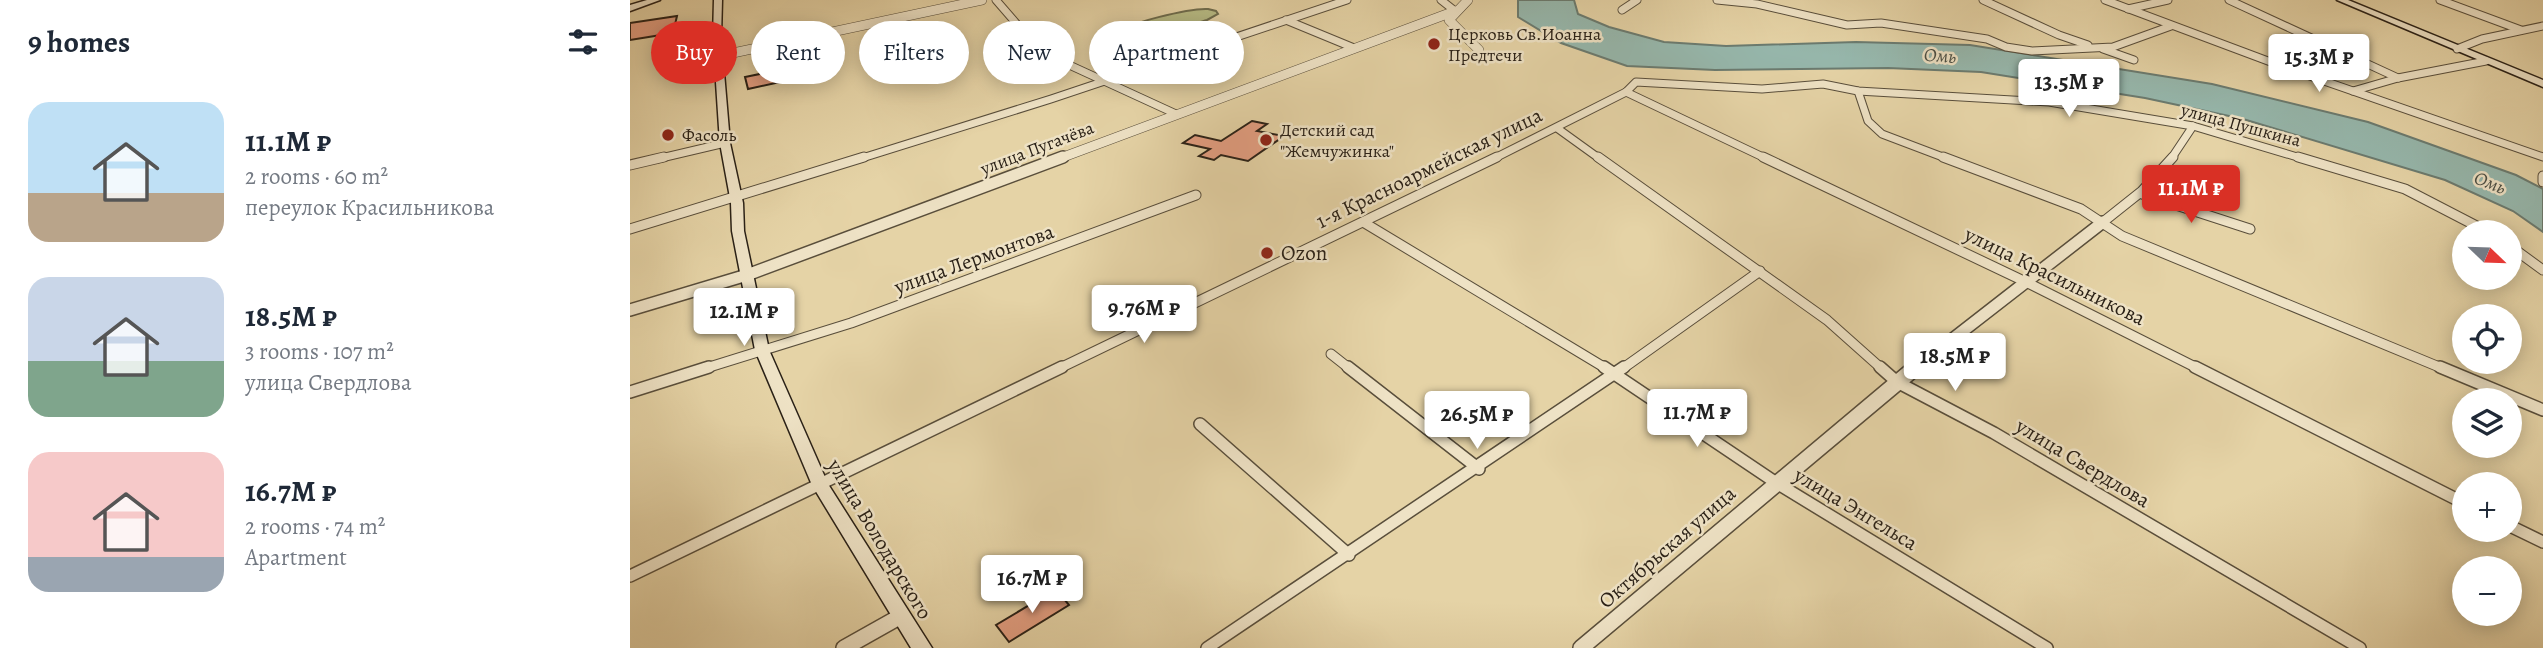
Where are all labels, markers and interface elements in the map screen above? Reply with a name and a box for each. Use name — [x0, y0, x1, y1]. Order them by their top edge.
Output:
chip: Buy — [651, 21, 737, 84]
chip: Rent — [751, 21, 845, 84]
chip: Filters — [859, 21, 969, 84]
chip: New — [983, 21, 1075, 84]
chip: Apartment — [1089, 21, 1244, 84]
text: 9 homes — [28, 22, 130, 62]
place label: Церковь Св.Иоанна Предтечи — [1448, 22, 1602, 67]
icon: filters — [564, 23, 602, 61]
pin: 15.3M ₽ — [2254, 34, 2384, 94]
marker: Церковь Св.Иоанна Предтечи — [1426, 36, 1442, 52]
text: 15.3M ₽ — [2284, 41, 2354, 72]
water label: Омь — [1923, 42, 1957, 70]
pin: 13.5M ₽ — [2004, 60, 2134, 119]
text: 13.5M ₽ — [2034, 66, 2104, 97]
street label: улица Пушкина — [2177, 97, 2304, 153]
street label: 1-я Красноармейская улица — [1311, 101, 1547, 235]
street label: улица Пугачёва — [976, 115, 1098, 181]
place label: Детский сад "Жемчужинка" — [1280, 118, 1394, 163]
text: 11.1M ₽ — [245, 121, 331, 161]
place label: Фасоль — [682, 123, 737, 147]
marker: Фасоль — [660, 127, 676, 143]
icon: home — [84, 130, 168, 214]
marker: Детский сад "Жемчужинка" — [1258, 132, 1274, 148]
text: 2 rooms · 60 m² — [245, 161, 388, 192]
water label: Омь — [2470, 165, 2510, 201]
pin: 11.1M ₽ — [2126, 166, 2256, 225]
text: 11.1M ₽ — [2158, 172, 2224, 203]
text: переулок Красильникова — [245, 192, 494, 223]
street label: улица Лермонтова — [889, 217, 1058, 301]
street label: улица Красильникова — [1959, 220, 2150, 332]
north arrow — [2452, 220, 2522, 290]
map controls — [2452, 220, 2522, 626]
place label: Ozon — [1281, 239, 1327, 267]
marker: Ozon — [1259, 245, 1275, 261]
pin: 9.76M ₽ — [1079, 286, 1209, 345]
pin: 12.1M ₽ — [679, 288, 809, 348]
text: 9.76M ₽ — [1108, 292, 1180, 323]
text: 12.1M ₽ — [710, 295, 778, 326]
text: 18.5M ₽ — [245, 296, 337, 336]
button: locate — [2452, 304, 2522, 374]
icon: home — [84, 305, 168, 389]
pin: 18.5M ₽ — [1890, 334, 2020, 393]
text: 3 rooms · 107 m² — [245, 336, 394, 367]
text: 18.5M ₽ — [1920, 340, 1990, 371]
text: улица Свердлова — [245, 367, 412, 398]
button: layers — [2452, 388, 2522, 458]
pin: 11.7M ₽ — [1632, 390, 1762, 449]
pin: 26.5M ₽ — [1412, 392, 1542, 451]
text: 11.7M ₽ — [1663, 396, 1731, 427]
text: 26.5M ₽ — [1440, 398, 1514, 429]
street label: улица Свердлова — [2010, 411, 2156, 514]
street label: улица Володарского — [821, 453, 939, 624]
street label: улица Энгельса — [1788, 461, 1923, 557]
text: 16.7M ₽ — [245, 471, 337, 511]
button: + — [2452, 472, 2522, 542]
street label: Октябрьская улица — [1592, 479, 1742, 614]
icon: home — [84, 480, 168, 564]
text: 2 rooms · 74 m² — [245, 511, 385, 542]
text: Apartment — [245, 542, 347, 573]
pin: 16.7M ₽ — [967, 556, 1097, 615]
button: − — [2452, 556, 2522, 626]
text: 16.7M ₽ — [997, 562, 1067, 593]

